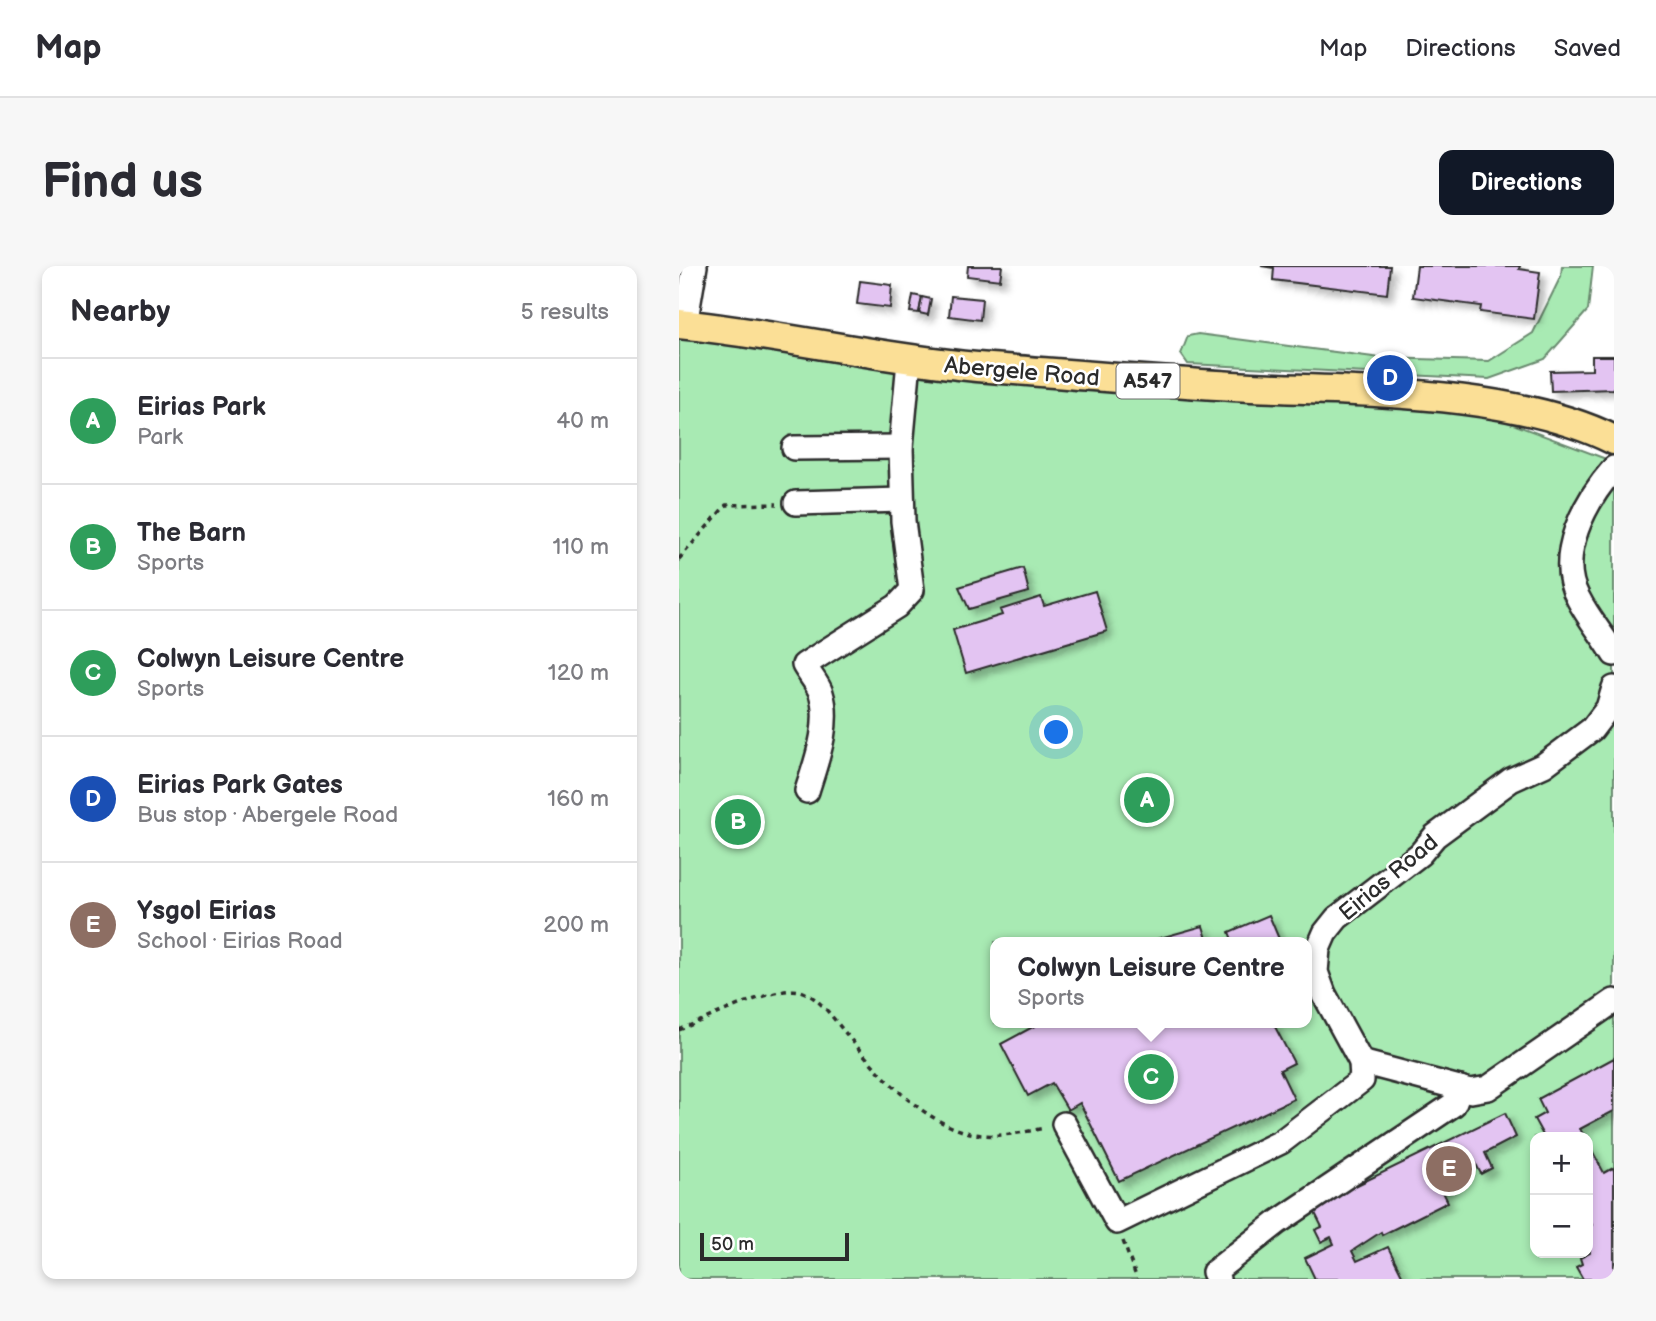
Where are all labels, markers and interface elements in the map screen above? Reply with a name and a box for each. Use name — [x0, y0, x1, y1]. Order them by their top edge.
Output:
text: Map — [35, 28, 101, 68]
text: Map — [1319, 34, 1367, 63]
text: Directions — [1405, 34, 1516, 63]
text: Saved — [1554, 34, 1621, 63]
button: Directions — [1439, 150, 1614, 215]
text: Find us — [42, 153, 203, 212]
text: Nearby — [70, 294, 170, 330]
text: 5 results — [521, 298, 609, 326]
street label: Abergele Road — [943, 351, 1101, 393]
pin: D — [1367, 352, 1413, 404]
road number: A547 — [1117, 363, 1179, 398]
text: Eirias Park — [137, 392, 266, 423]
text: A — [86, 407, 100, 435]
text: 40 m — [556, 407, 609, 435]
text: Park — [137, 423, 183, 451]
text: The Barn — [137, 518, 246, 549]
text: B — [85, 533, 101, 561]
text: 110 m — [552, 533, 609, 561]
text: Sports — [137, 549, 204, 577]
text: Colwyn Leisure Centre — [137, 644, 404, 675]
text: C — [85, 659, 101, 687]
text: 120 m — [548, 659, 609, 687]
text: Sports — [137, 675, 204, 703]
your location — [1039, 715, 1073, 749]
text: Eirias Park Gates — [137, 770, 343, 801]
pin: A — [1124, 774, 1170, 826]
text: D — [85, 785, 101, 813]
text: 160 m — [547, 785, 609, 813]
pin: B — [715, 796, 761, 848]
text: Bus stop · Abergele Road — [137, 801, 398, 829]
street label: Eirias Road — [1334, 828, 1444, 927]
text: Ysgol Eirias — [137, 896, 276, 927]
text: E — [86, 911, 100, 939]
text: 200 m — [543, 911, 609, 939]
text: School · Eirias Road — [137, 927, 343, 955]
popup — [990, 937, 1312, 1028]
text: Colwyn Leisure Centre — [1017, 953, 1285, 984]
text: Sports — [1017, 984, 1084, 1012]
pin: C — [1128, 1051, 1174, 1103]
map controls — [1530, 1132, 1593, 1258]
button: + — [1530, 1132, 1593, 1195]
pin: E — [1426, 1143, 1472, 1195]
button: − — [1530, 1195, 1593, 1258]
scale bar — [700, 1230, 849, 1262]
text: 50 m — [711, 1233, 754, 1256]

